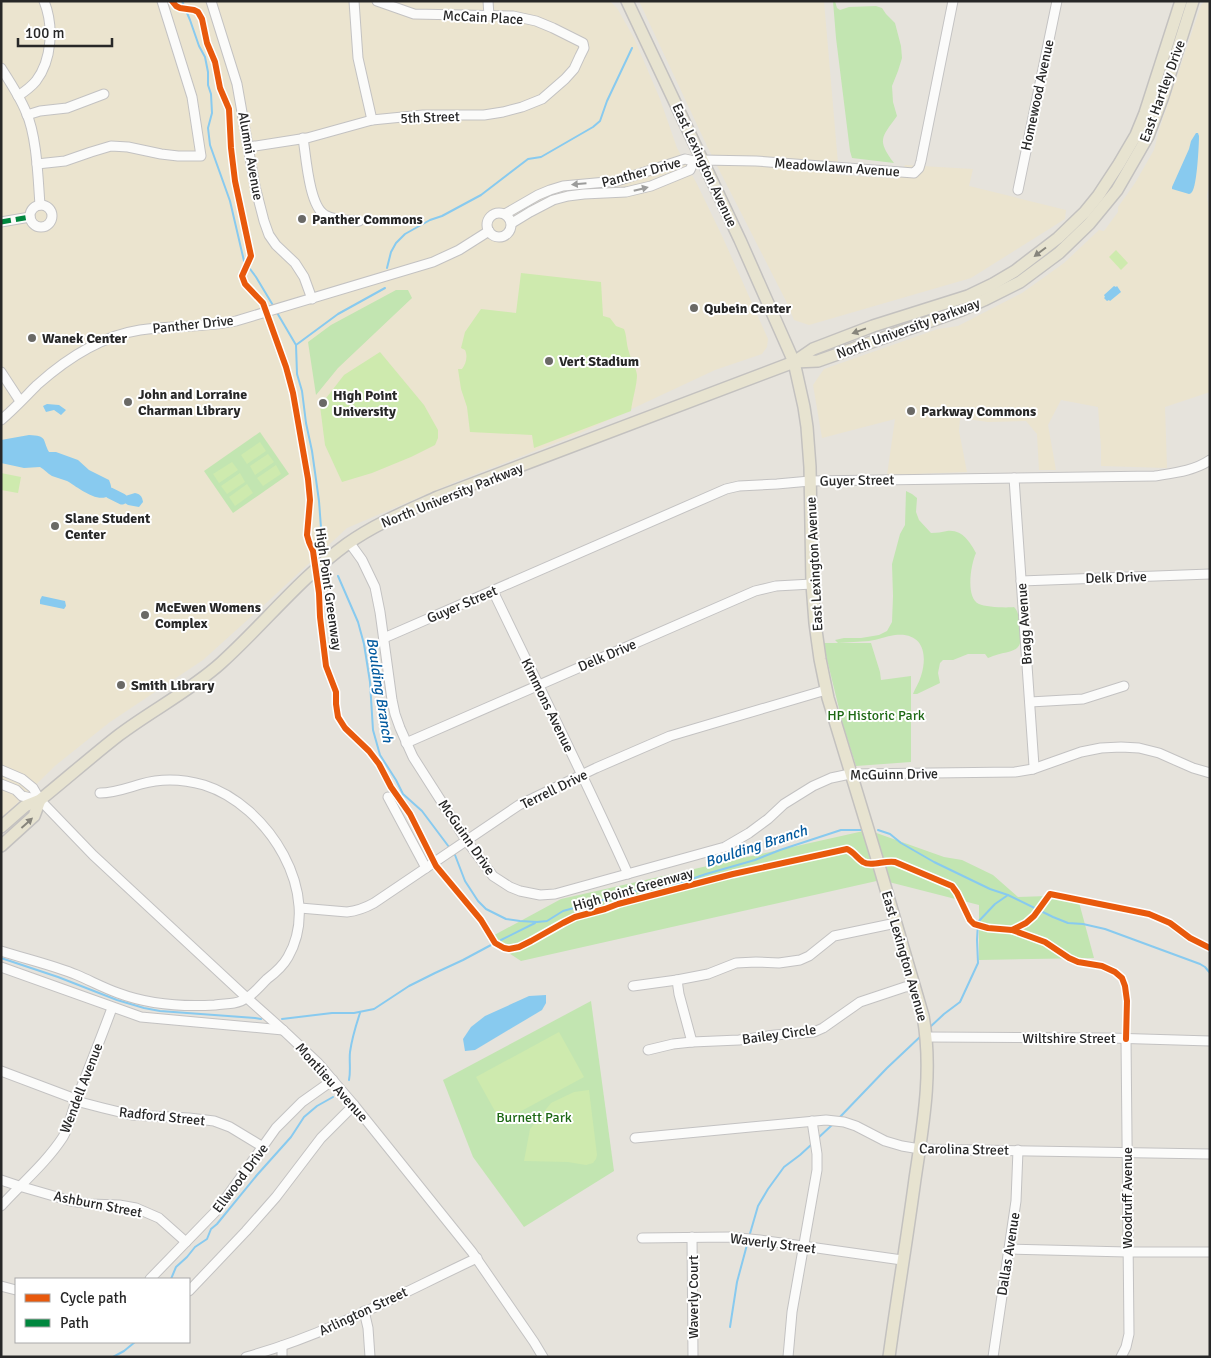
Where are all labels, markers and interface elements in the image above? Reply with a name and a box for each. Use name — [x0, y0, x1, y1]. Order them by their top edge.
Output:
street label: McCain Place — [442, 7, 524, 28]
scale bar — [18, 15, 111, 47]
text: 100 m — [25, 24, 65, 42]
street label: Homewood Avenue — [1017, 38, 1058, 152]
street label: East Hartley Drive — [1136, 38, 1189, 145]
street label: East Lexington Avenue — [668, 100, 741, 230]
street label: 5th Street — [400, 108, 460, 127]
street label: Alumni Avenue — [234, 111, 267, 202]
street label: Panther Drive — [600, 154, 683, 191]
street label: Meadowlawn Avenue — [774, 155, 900, 180]
one-way arrow — [571, 181, 587, 189]
one-way arrow — [633, 184, 648, 192]
place label: Panther Commons — [312, 211, 423, 228]
marker: Panther Commons — [296, 213, 308, 225]
one-way arrow — [1033, 247, 1047, 257]
street label: North University Parkway — [834, 294, 983, 362]
place label: Qubein Center — [704, 300, 792, 317]
marker: Qubein Center — [688, 302, 700, 314]
street label: Panther Drive — [152, 312, 234, 337]
one-way arrow — [851, 327, 866, 335]
place label: Wanek Center — [42, 330, 128, 347]
marker: Wanek Center — [26, 332, 38, 344]
place label: Vert Stadium — [559, 353, 639, 370]
marker: Vert Stadium — [543, 355, 555, 367]
place label: John and Lorraine Charman Library — [138, 386, 247, 419]
place label: High Point University — [333, 387, 398, 420]
marker: John and Lorraine Charman Library — [122, 396, 134, 408]
marker: High Point University — [317, 397, 329, 409]
place label: Parkway Commons — [921, 403, 1036, 420]
marker: Parkway Commons — [905, 405, 917, 417]
street label: North University Parkway — [379, 459, 526, 532]
street label: Guyer Street — [819, 471, 895, 490]
street label: East Lexington Avenue — [802, 496, 827, 632]
place label: Slane Student Center — [65, 510, 151, 543]
marker: Slane Student Center — [49, 520, 61, 532]
street label: High Point Greenway — [311, 526, 346, 652]
street label: Delk Drive — [1085, 568, 1147, 587]
street label: Guyer Street — [424, 582, 500, 627]
street label: Bragg Avenue — [1013, 582, 1036, 665]
place label: McEwen Womens Complex — [155, 599, 261, 632]
marker: McEwen Womens Complex — [139, 609, 151, 621]
water label: Boulding Branch — [363, 636, 397, 745]
street label: Delk Drive — [576, 636, 639, 675]
street label: Kimmons Avenue — [517, 655, 578, 755]
place label: Smith Library — [131, 677, 215, 694]
marker: Smith Library — [115, 679, 127, 691]
park label: HP Historic Park — [827, 707, 925, 724]
street label: McGuinn Drive — [850, 765, 938, 784]
street label: Terrell Drive — [518, 766, 590, 813]
street label: McGuinn Drive — [434, 796, 499, 878]
one-way arrow — [21, 817, 34, 828]
water label: Boulding Branch — [703, 821, 810, 871]
street label: High Point Greenway — [571, 864, 696, 915]
street label: East Lexington Avenue — [878, 889, 931, 1023]
street label: Bailey Circle — [741, 1021, 817, 1048]
street label: Wiltshire Street — [1022, 1030, 1116, 1047]
street label: Montlieu Avenue — [292, 1039, 372, 1125]
street label: Wendell Avenue — [56, 1041, 106, 1136]
street label: Radford Street — [118, 1104, 206, 1129]
park label: Burnett Park — [496, 1109, 572, 1126]
street label: Ellwood Drive — [209, 1140, 272, 1216]
street label: Carolina Street — [919, 1140, 1009, 1159]
street label: Woodruff Avenue — [1119, 1147, 1136, 1249]
street label: Ashburn Street — [52, 1188, 144, 1221]
street label: Dallas Avenue — [994, 1211, 1023, 1297]
street label: Waverly Street — [729, 1230, 817, 1257]
street label: Waverly Court — [685, 1255, 702, 1339]
legend — [15, 1278, 190, 1343]
street label: Arlington Street — [316, 1283, 410, 1339]
text: Cycle path — [60, 1289, 127, 1307]
text: Path — [60, 1314, 89, 1332]

